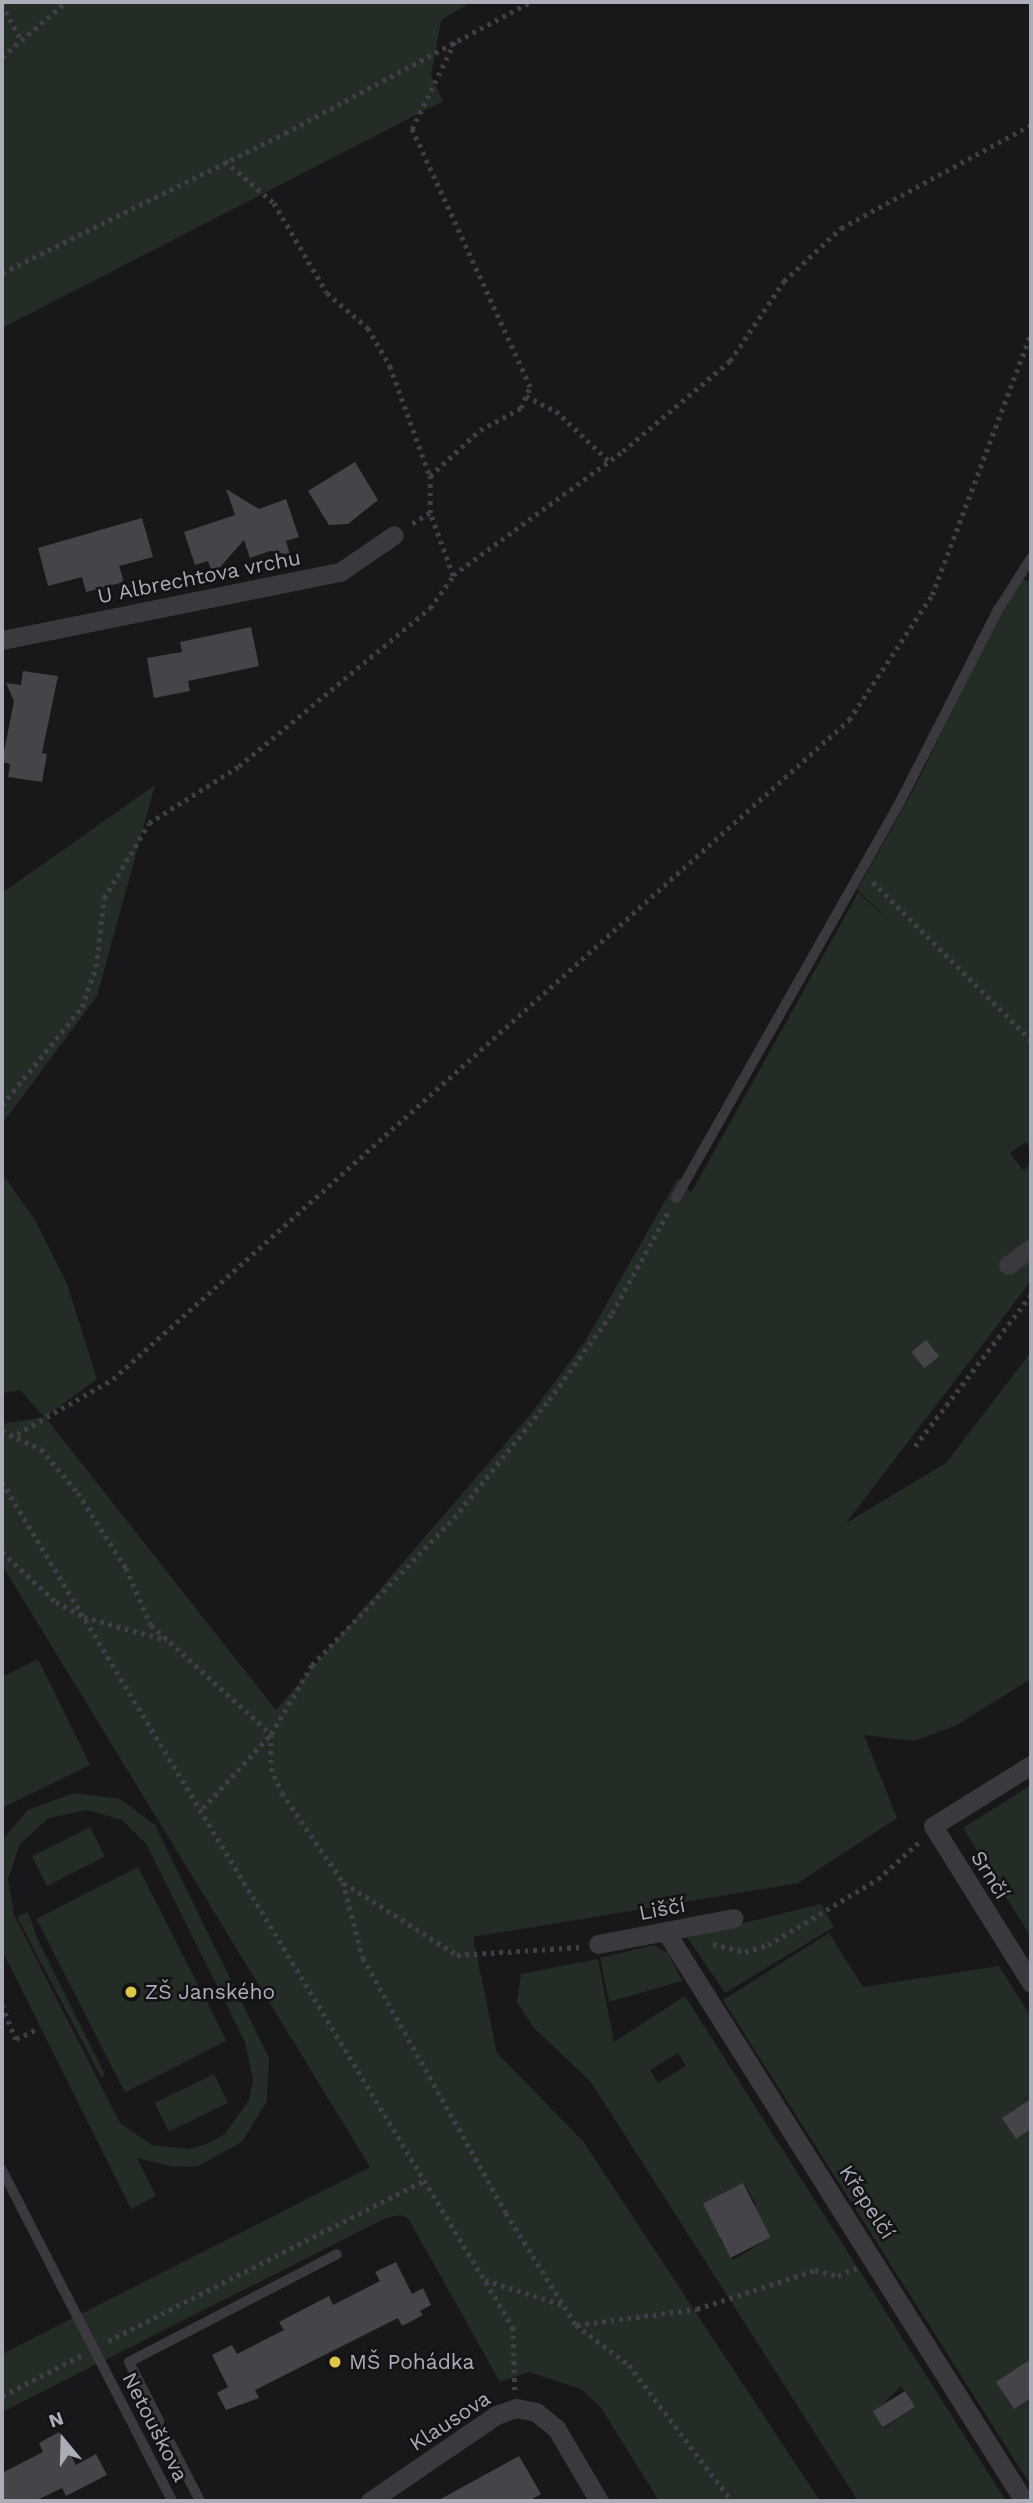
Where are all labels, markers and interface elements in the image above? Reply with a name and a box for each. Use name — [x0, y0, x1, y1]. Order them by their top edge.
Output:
street label: U Albrechtova vrchu — [94, 545, 304, 609]
street label: Srnčí — [965, 1846, 1015, 1904]
street label: Liščí — [637, 1892, 687, 1926]
place label: ZŠ Janského — [145, 1979, 276, 2005]
marker: ZŠ Janského — [123, 1984, 139, 2000]
street label: Křepelčí — [834, 2160, 900, 2244]
place label: MŠ Pohádka — [349, 2349, 474, 2375]
marker: MŠ Pohádka — [327, 2354, 343, 2370]
street label: Netouškova — [117, 2368, 193, 2486]
street label: Klausova — [405, 2386, 495, 2456]
north arrow — [28, 2405, 98, 2475]
text: N — [46, 2407, 66, 2433]

